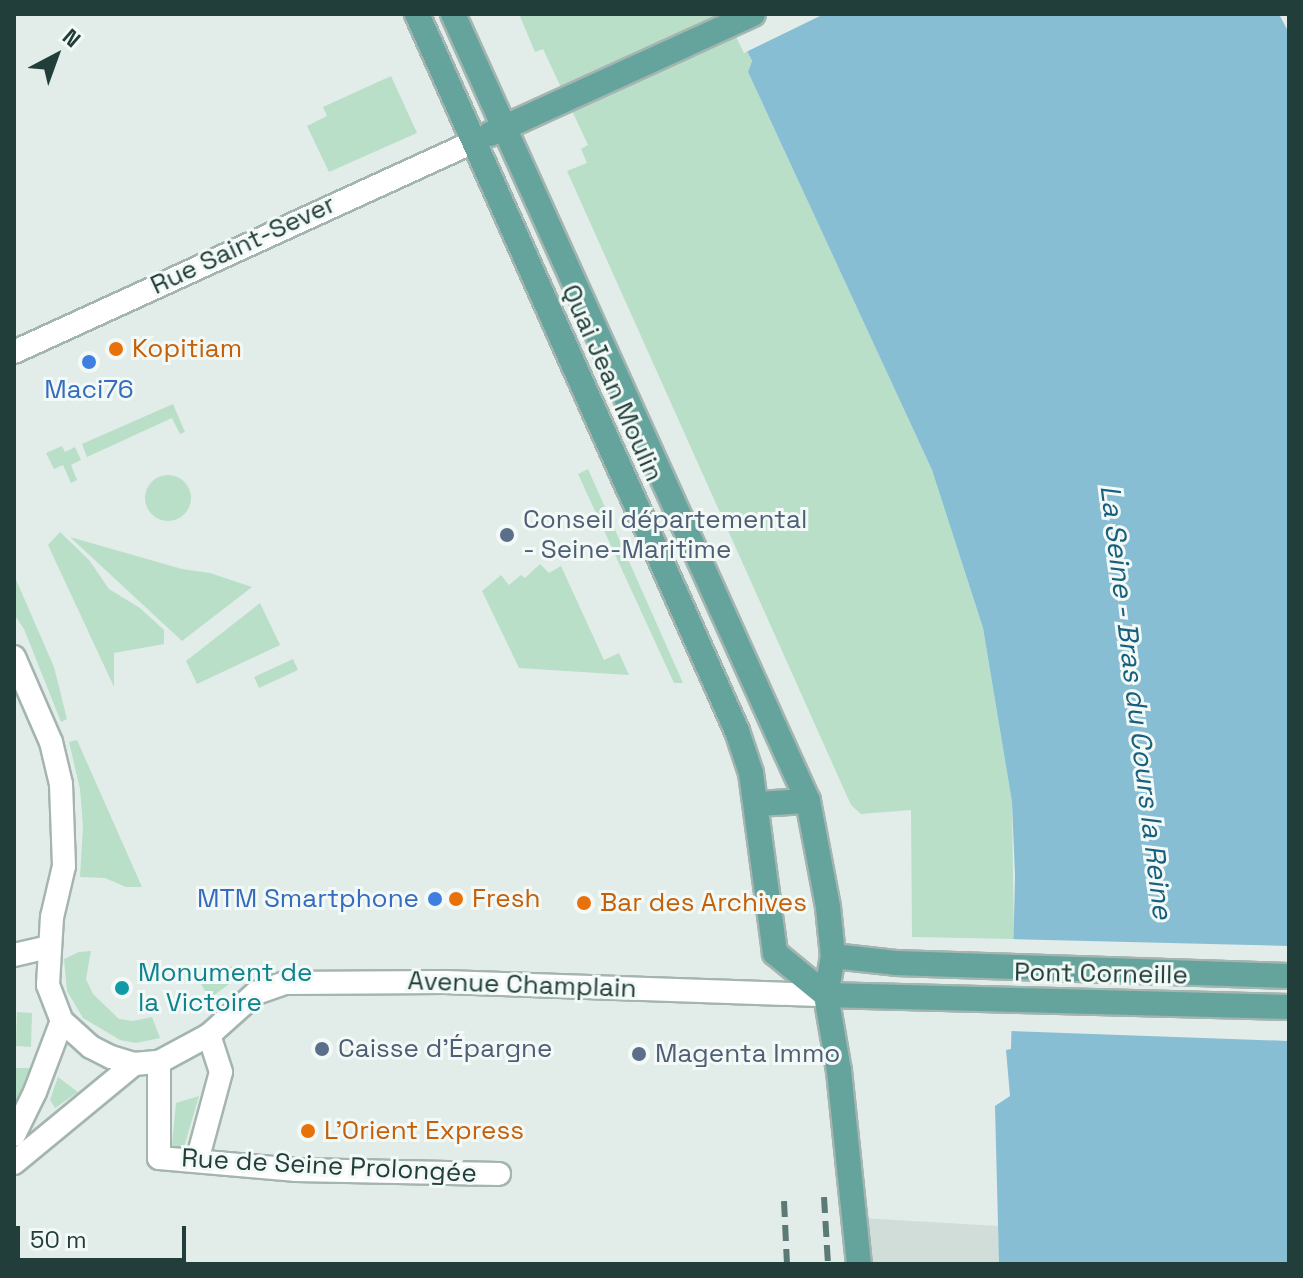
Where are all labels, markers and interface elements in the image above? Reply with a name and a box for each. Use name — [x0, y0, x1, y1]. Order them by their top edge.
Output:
north arrow — [16, 16, 96, 96]
text: N — [57, 22, 86, 53]
street label: Rue Saint-Sever — [146, 189, 340, 301]
street label: Quai Jean Moulin — [555, 280, 669, 486]
place label: Kopitiam — [132, 333, 242, 365]
marker: Kopitiam — [107, 340, 125, 358]
marker: Maci76 — [80, 353, 98, 371]
place label: Maci76 — [44, 374, 134, 406]
water label: La Seine - Bras du Cours la Reine — [1094, 482, 1180, 922]
place label: Conseil départemental - Seine-Maritime — [523, 504, 807, 566]
marker: Conseil départemental - Seine-Maritime — [498, 526, 516, 544]
place label: MTM Smartphone — [197, 883, 419, 915]
place label: Fresh — [472, 883, 540, 915]
place label: Bar des Archives — [600, 887, 807, 919]
marker: MTM Smartphone — [426, 890, 444, 908]
marker: Fresh — [447, 890, 465, 908]
marker: Bar des Archives — [575, 894, 593, 912]
place label: Monument de la Victoire — [138, 957, 312, 1018]
street label: Pont Corneille — [1014, 957, 1188, 991]
street label: Avenue Champlain — [407, 965, 637, 1005]
marker: Monument de la Victoire — [113, 979, 131, 997]
place label: Caisse d'Épargne — [338, 1033, 552, 1065]
place label: Magenta Immo — [655, 1038, 840, 1070]
marker: Caisse d'Épargne — [313, 1040, 331, 1058]
marker: Magenta Immo — [630, 1045, 648, 1063]
place label: L'Orient Express — [324, 1115, 524, 1147]
marker: L'Orient Express — [299, 1122, 317, 1140]
street label: Rue de Seine Prolongée — [180, 1143, 478, 1189]
scale bar — [20, 1210, 190, 1260]
text: 50 m — [30, 1224, 87, 1255]

